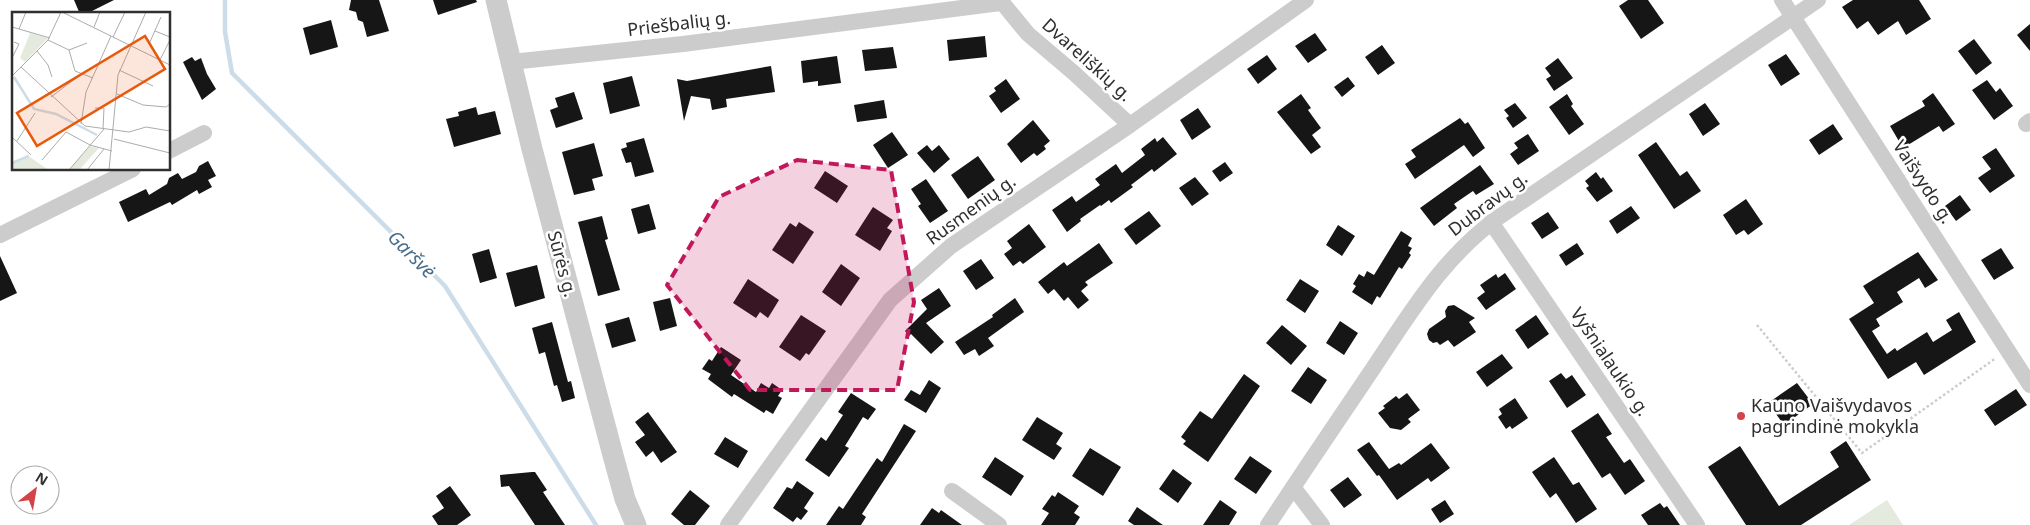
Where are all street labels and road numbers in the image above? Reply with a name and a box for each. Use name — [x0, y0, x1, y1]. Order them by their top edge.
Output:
street label: Priešbalių g. — [626, 5, 732, 41]
street label: Dvareliškių g. — [1037, 12, 1138, 106]
street label: Vaišvydo g. — [1888, 135, 1960, 228]
street label: Dubravų g. — [1443, 166, 1532, 241]
street label: Rusmenių g. — [921, 169, 1020, 250]
street label: Sūrės g. — [543, 228, 583, 299]
street label: Vyšnialaukio g. — [1566, 302, 1656, 420]

